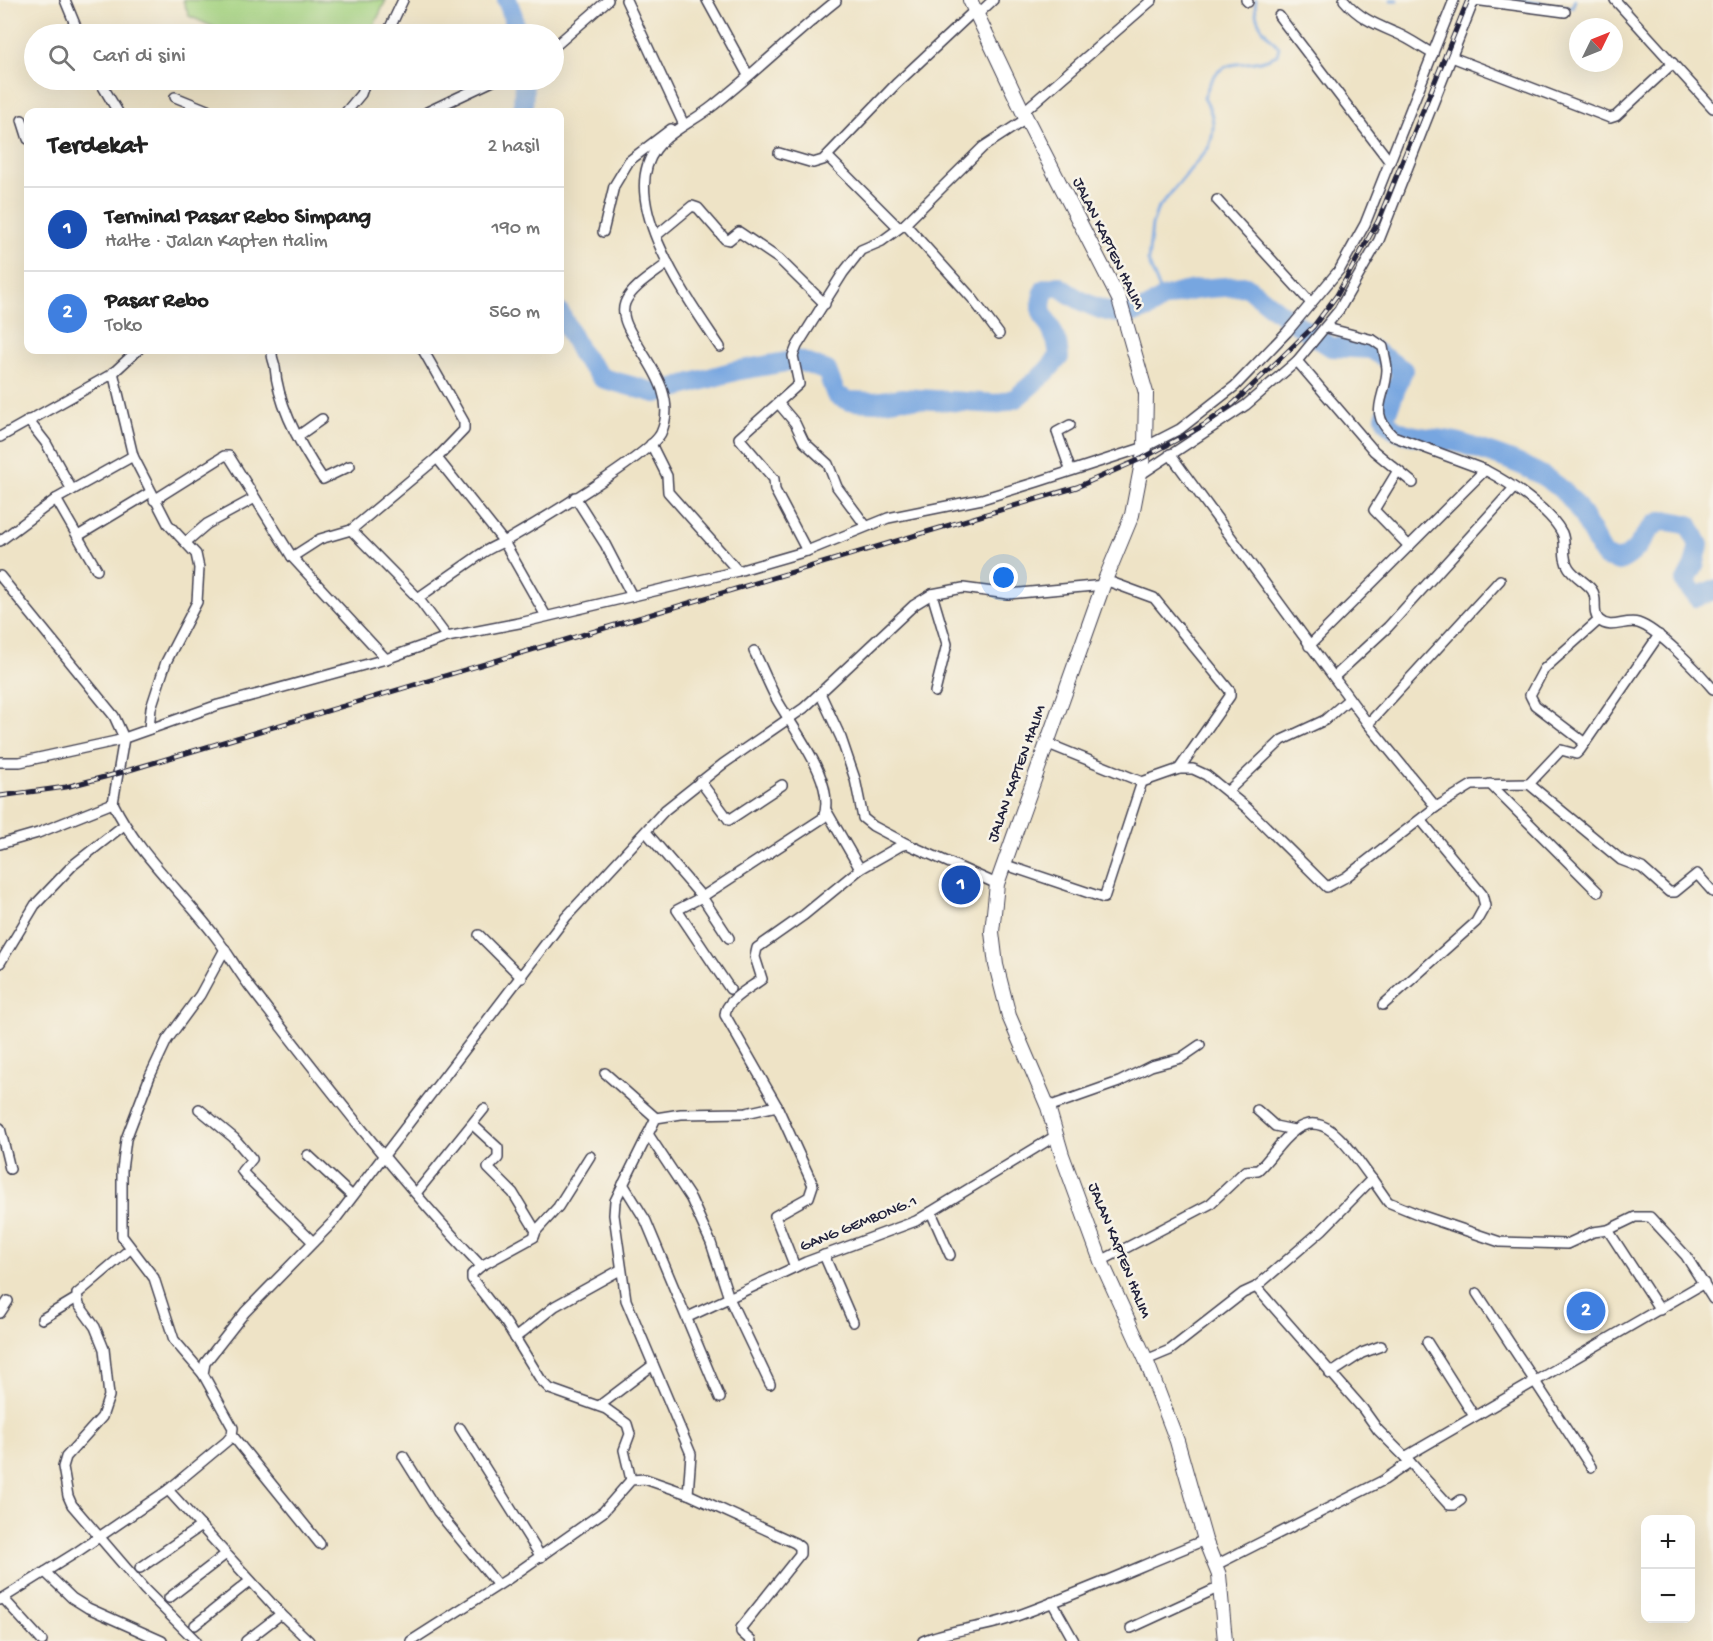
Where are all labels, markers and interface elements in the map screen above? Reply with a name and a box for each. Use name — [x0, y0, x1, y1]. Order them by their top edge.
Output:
north arrow — [1569, 18, 1623, 72]
search box — [24, 24, 564, 90]
icon: search — [45, 41, 78, 74]
text: Cari di sini — [93, 44, 186, 70]
text: Terdekat — [48, 132, 146, 163]
text: 2 hasil — [488, 136, 540, 159]
street label: JALAN KAPTEN HALIM — [1067, 175, 1148, 314]
text: Terminal Pasar Rebo Simpang — [105, 205, 371, 231]
text: 1 — [63, 218, 72, 241]
text: 190 m — [492, 218, 540, 241]
text: Halte · Jalan Kapten Halim — [105, 231, 328, 254]
text: Pasar Rebo — [105, 289, 209, 315]
text: 2 — [63, 302, 72, 325]
text: 560 m — [489, 302, 540, 325]
text: Toko — [105, 315, 142, 338]
your location — [989, 563, 1018, 592]
street label: JALAN KAPTEN HALIM — [984, 702, 1052, 845]
pin: 1 — [942, 862, 980, 908]
street label: JALAN KAPTEN HALIM — [1082, 1181, 1154, 1322]
street label: GANG GEMBONG.1 — [798, 1193, 920, 1257]
pin: 2 — [1566, 1288, 1606, 1334]
map controls — [1641, 1515, 1695, 1623]
button: + — [1641, 1515, 1695, 1569]
button: − — [1641, 1569, 1695, 1623]

